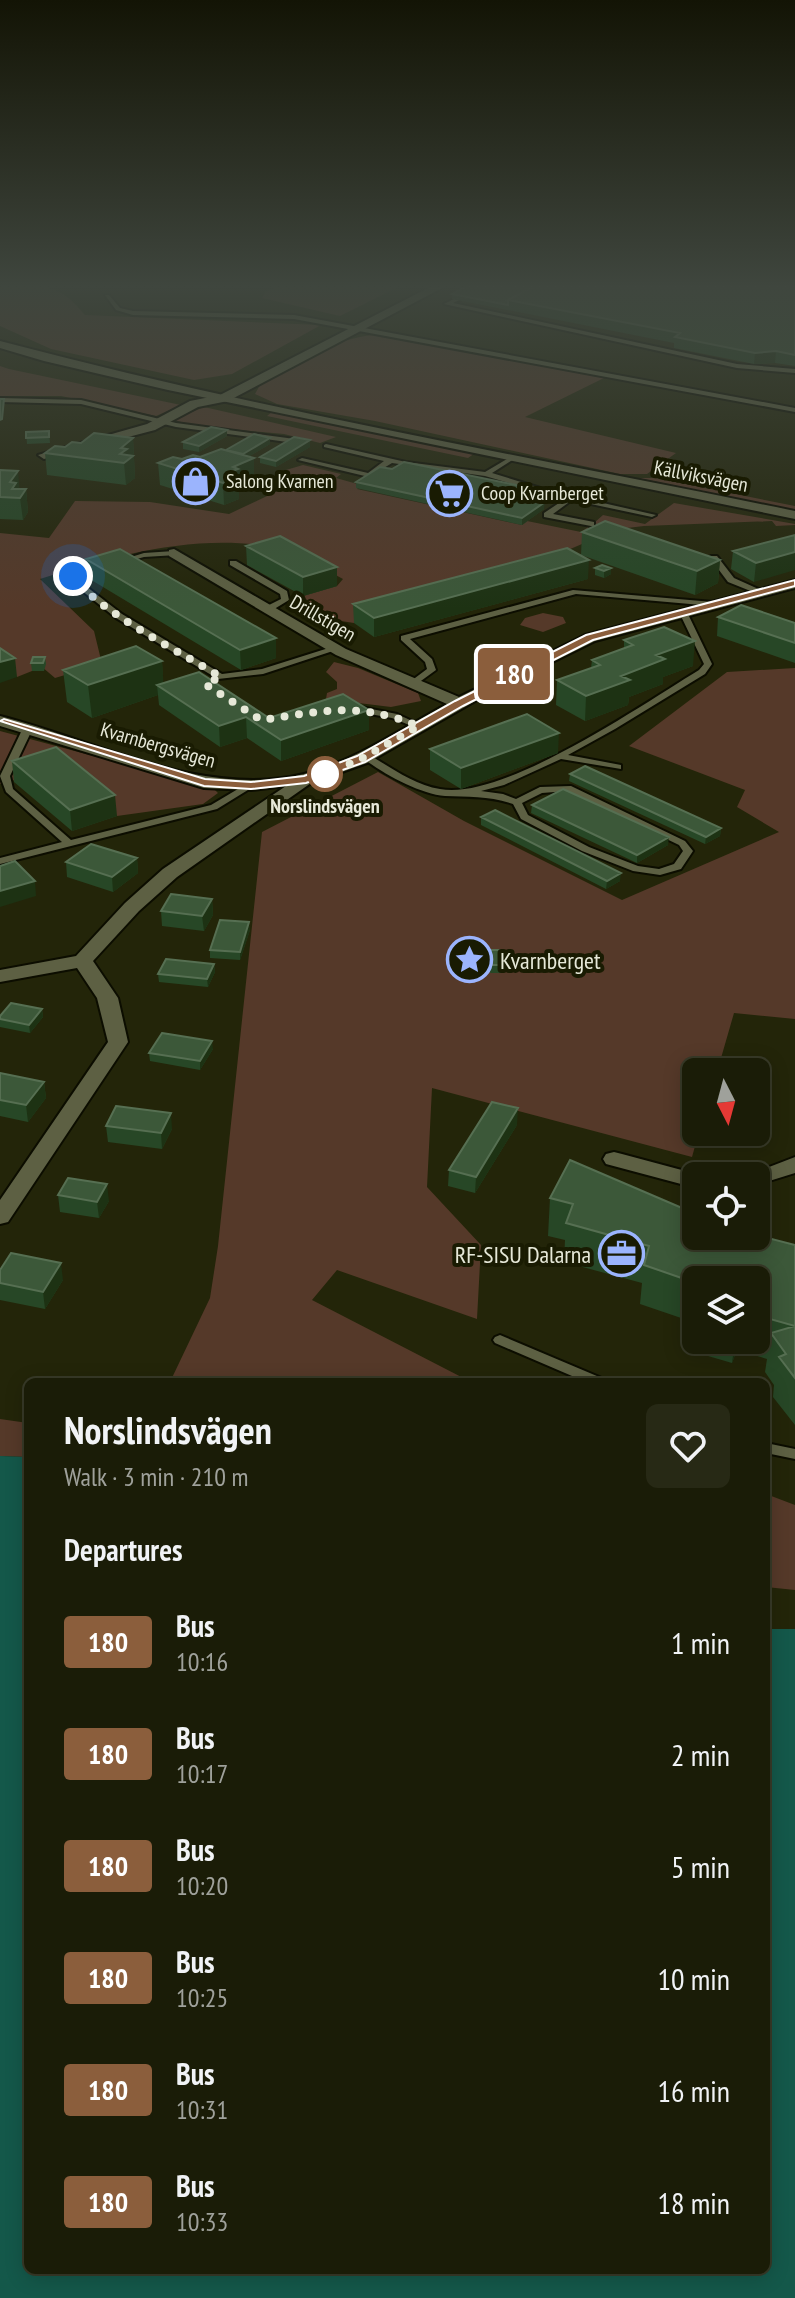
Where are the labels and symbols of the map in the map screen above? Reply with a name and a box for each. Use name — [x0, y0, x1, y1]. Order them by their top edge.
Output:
street label: Källviksvägen — [652, 454, 750, 498]
shop icon: Salong Kvarnen — [171, 457, 219, 505]
place label: Salong Kvarnen — [226, 468, 334, 494]
supermarket icon: Coop Kvarnberget — [426, 469, 474, 517]
place label: Coop Kvarnberget — [481, 480, 604, 506]
your location — [53, 556, 93, 596]
street label: Drillstigen — [285, 589, 361, 647]
line badge: 180 — [468, 648, 560, 700]
street label: Kvarnbergsvägen — [98, 716, 218, 774]
marker: Norslindsvägen — [308, 757, 342, 791]
place label: Norslindsvägen — [270, 793, 380, 819]
place icon: Kvarnberget — [445, 936, 493, 984]
place label: Kvarnberget — [500, 945, 601, 976]
north arrow — [682, 1058, 770, 1146]
office icon: RF-SISU Dalarna — [598, 1230, 646, 1278]
place label: RF-SISU Dalarna — [455, 1239, 591, 1270]

